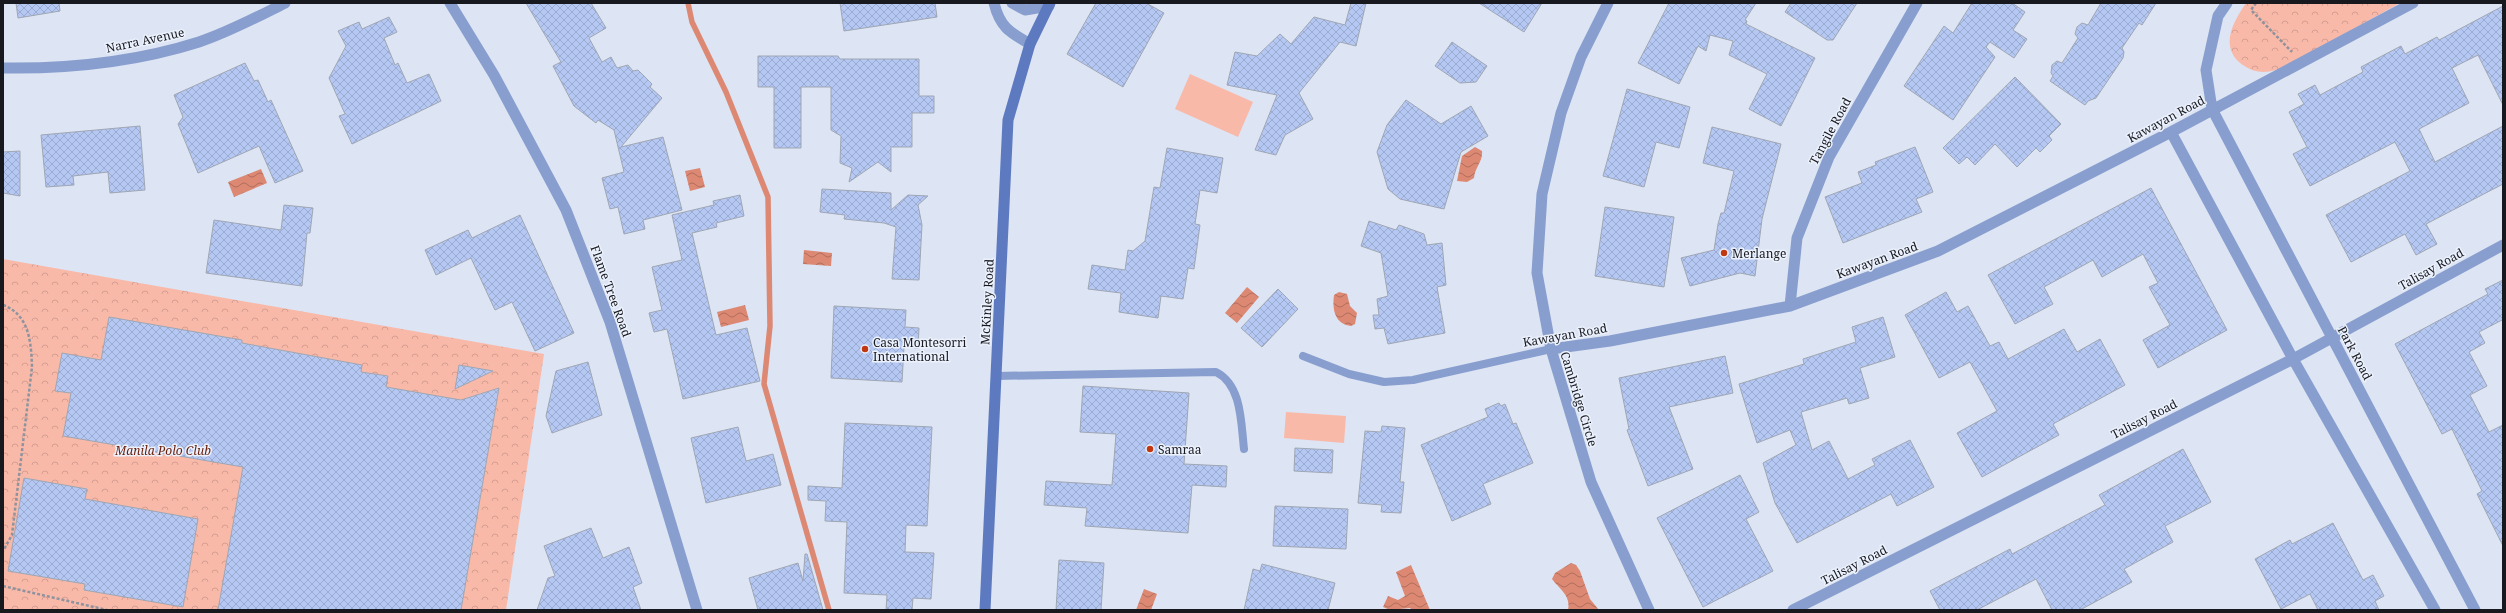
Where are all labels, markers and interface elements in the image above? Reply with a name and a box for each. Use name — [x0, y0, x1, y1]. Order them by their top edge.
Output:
street label: Narra Avenue — [104, 23, 186, 57]
street label: Kawayan Road — [2124, 91, 2208, 147]
street label: Tangile Road — [1805, 94, 1855, 168]
street label: Kawayan Road — [1834, 237, 1921, 283]
street label: Flame Tree Road — [587, 243, 636, 340]
street label: Talisay Road — [2395, 244, 2467, 294]
place label: Merlange — [1732, 245, 1786, 262]
marker: Merlange — [1719, 248, 1729, 258]
street label: McKinley Road — [976, 258, 998, 345]
street label: Kawayan Road — [1522, 319, 1609, 351]
street label: Park Road — [2334, 323, 2377, 383]
place label: Casa Montesorri International — [873, 334, 967, 365]
marker: Casa Montesorri International — [860, 344, 870, 354]
street label: Cambridge Circle — [1556, 349, 1602, 449]
street label: Talisay Road — [2108, 395, 2181, 443]
place label: Samraa — [1158, 441, 1202, 458]
park label: Manila Polo Club — [114, 442, 211, 459]
marker: Samraa — [1145, 444, 1155, 454]
street label: Talisay Road — [1818, 541, 1891, 589]

